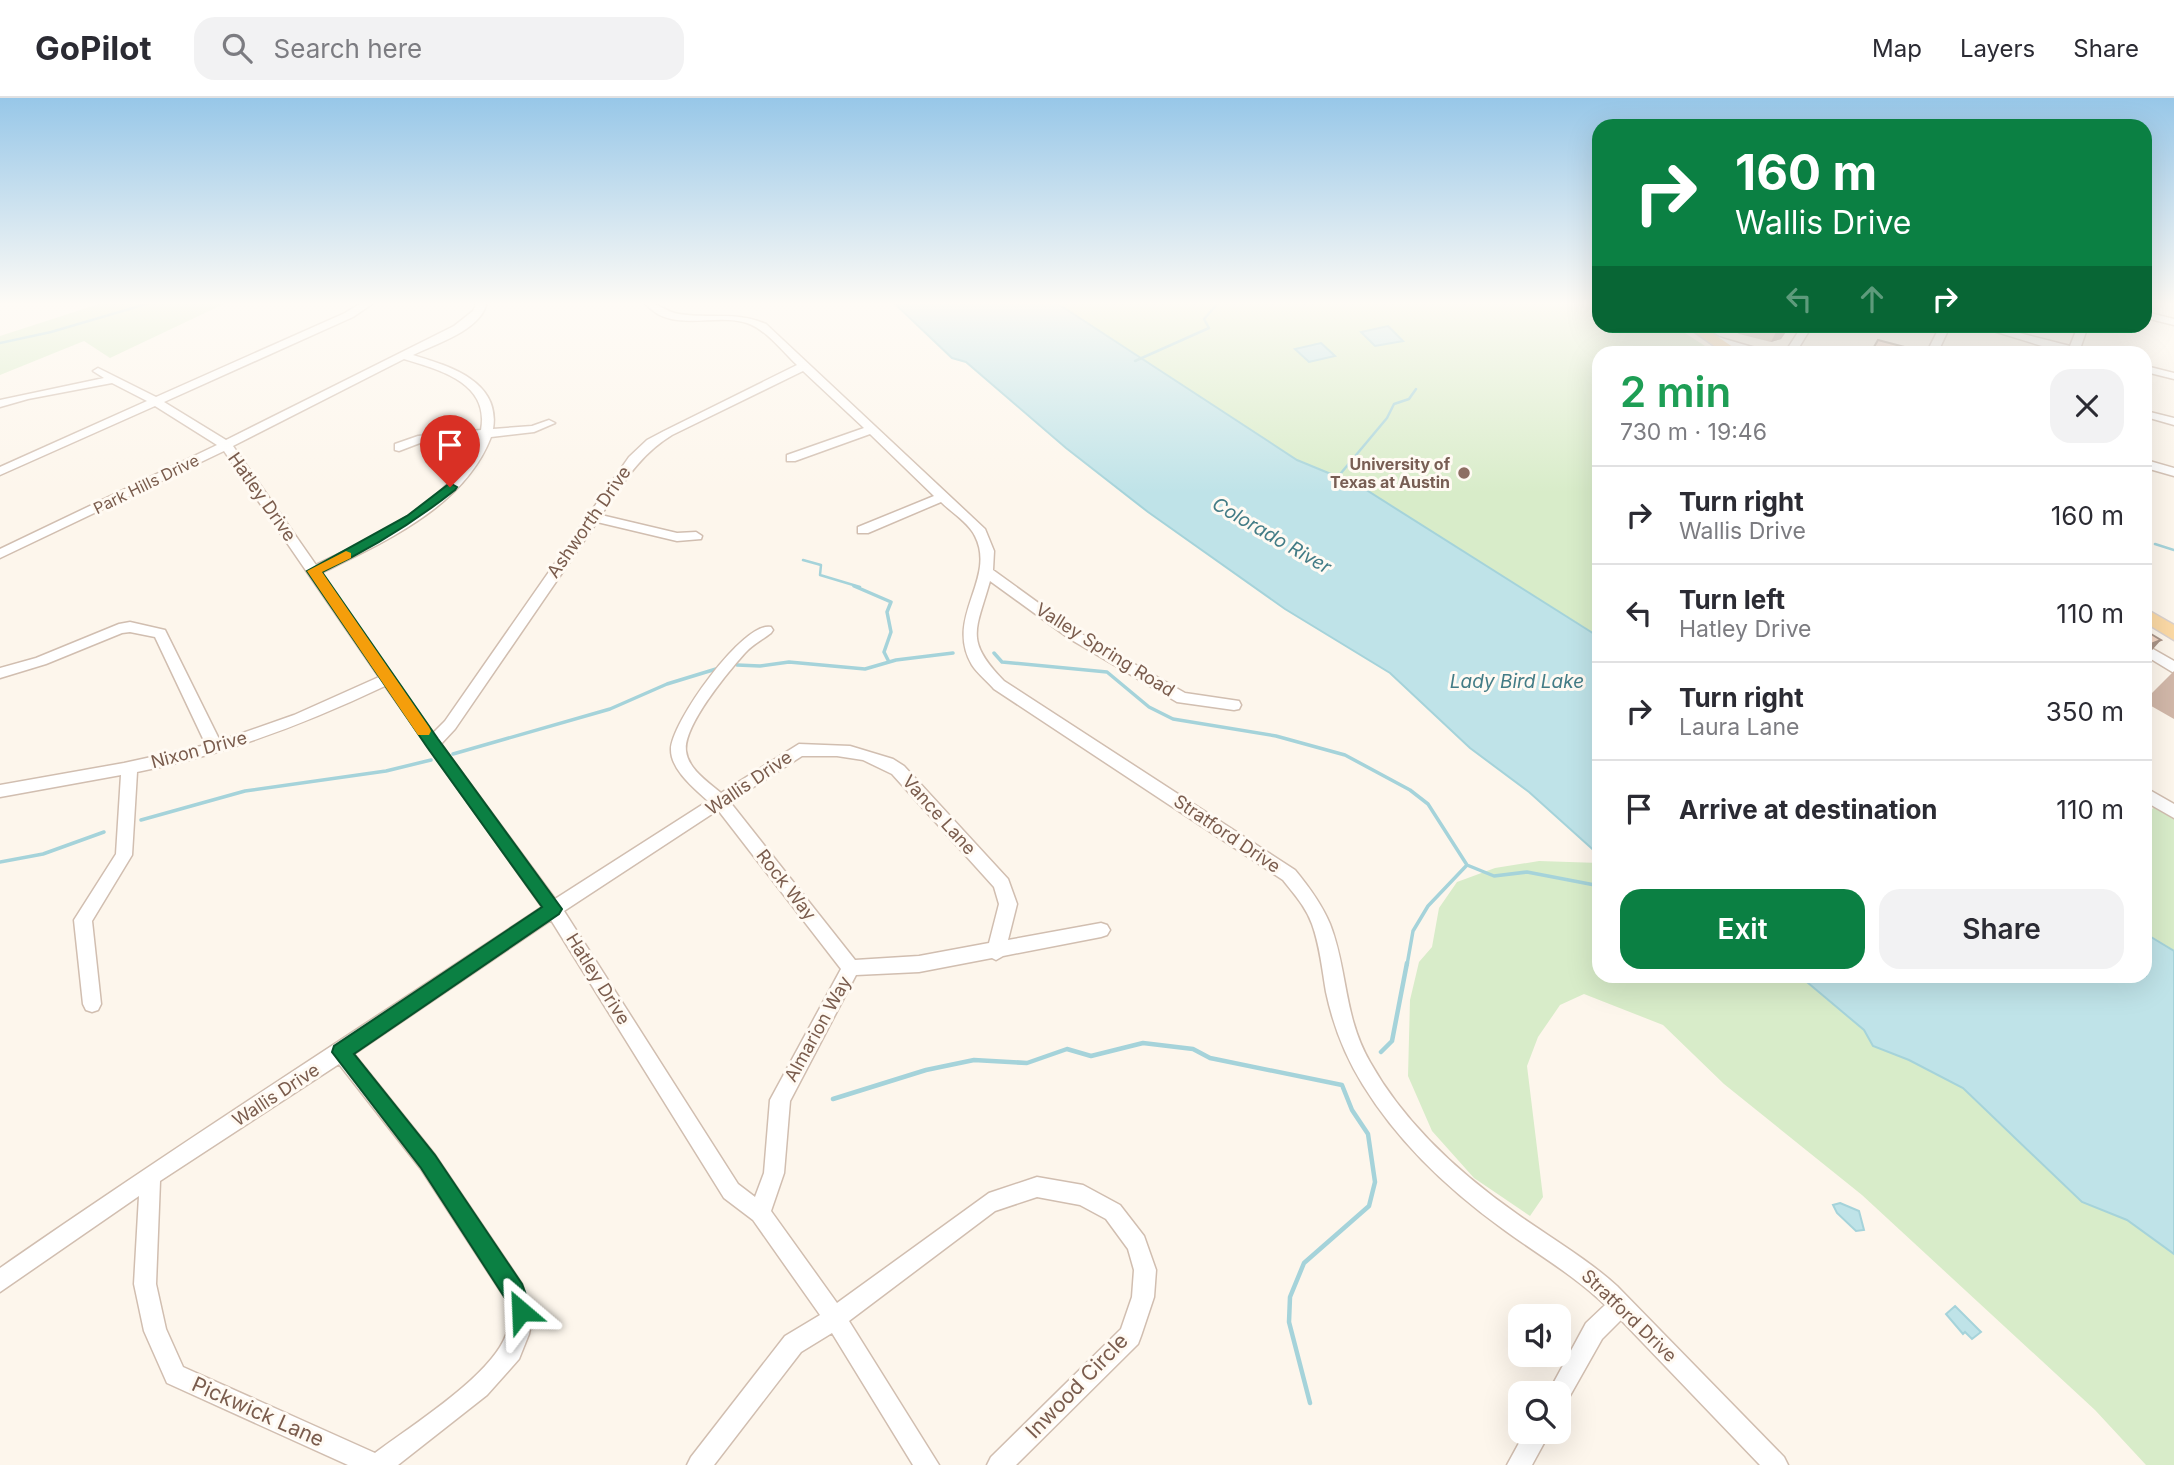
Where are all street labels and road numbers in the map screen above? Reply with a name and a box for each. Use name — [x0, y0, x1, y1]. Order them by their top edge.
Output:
street label: Hatley Drive — [224, 448, 301, 545]
street label: Park Hills Drive — [90, 450, 202, 518]
street label: Ashworth Drive — [542, 462, 635, 581]
street label: Valley Spring Road — [1032, 598, 1179, 701]
street label: Nixon Drive — [149, 727, 249, 772]
street label: Wallis Drive — [702, 746, 796, 819]
street label: Vance Lane — [898, 771, 980, 859]
street label: Stratford Drive — [1170, 790, 1285, 877]
street label: Rock Way — [752, 845, 821, 924]
street label: Hatley Drive — [562, 929, 635, 1028]
street label: Almarion Way — [780, 972, 855, 1085]
street label: Wallis Drive — [228, 1059, 323, 1130]
street label: Stratford Drive — [1577, 1265, 1681, 1366]
street label: Inwood Circle — [1020, 1328, 1133, 1443]
street label: Pickwick Lane — [188, 1371, 328, 1452]

